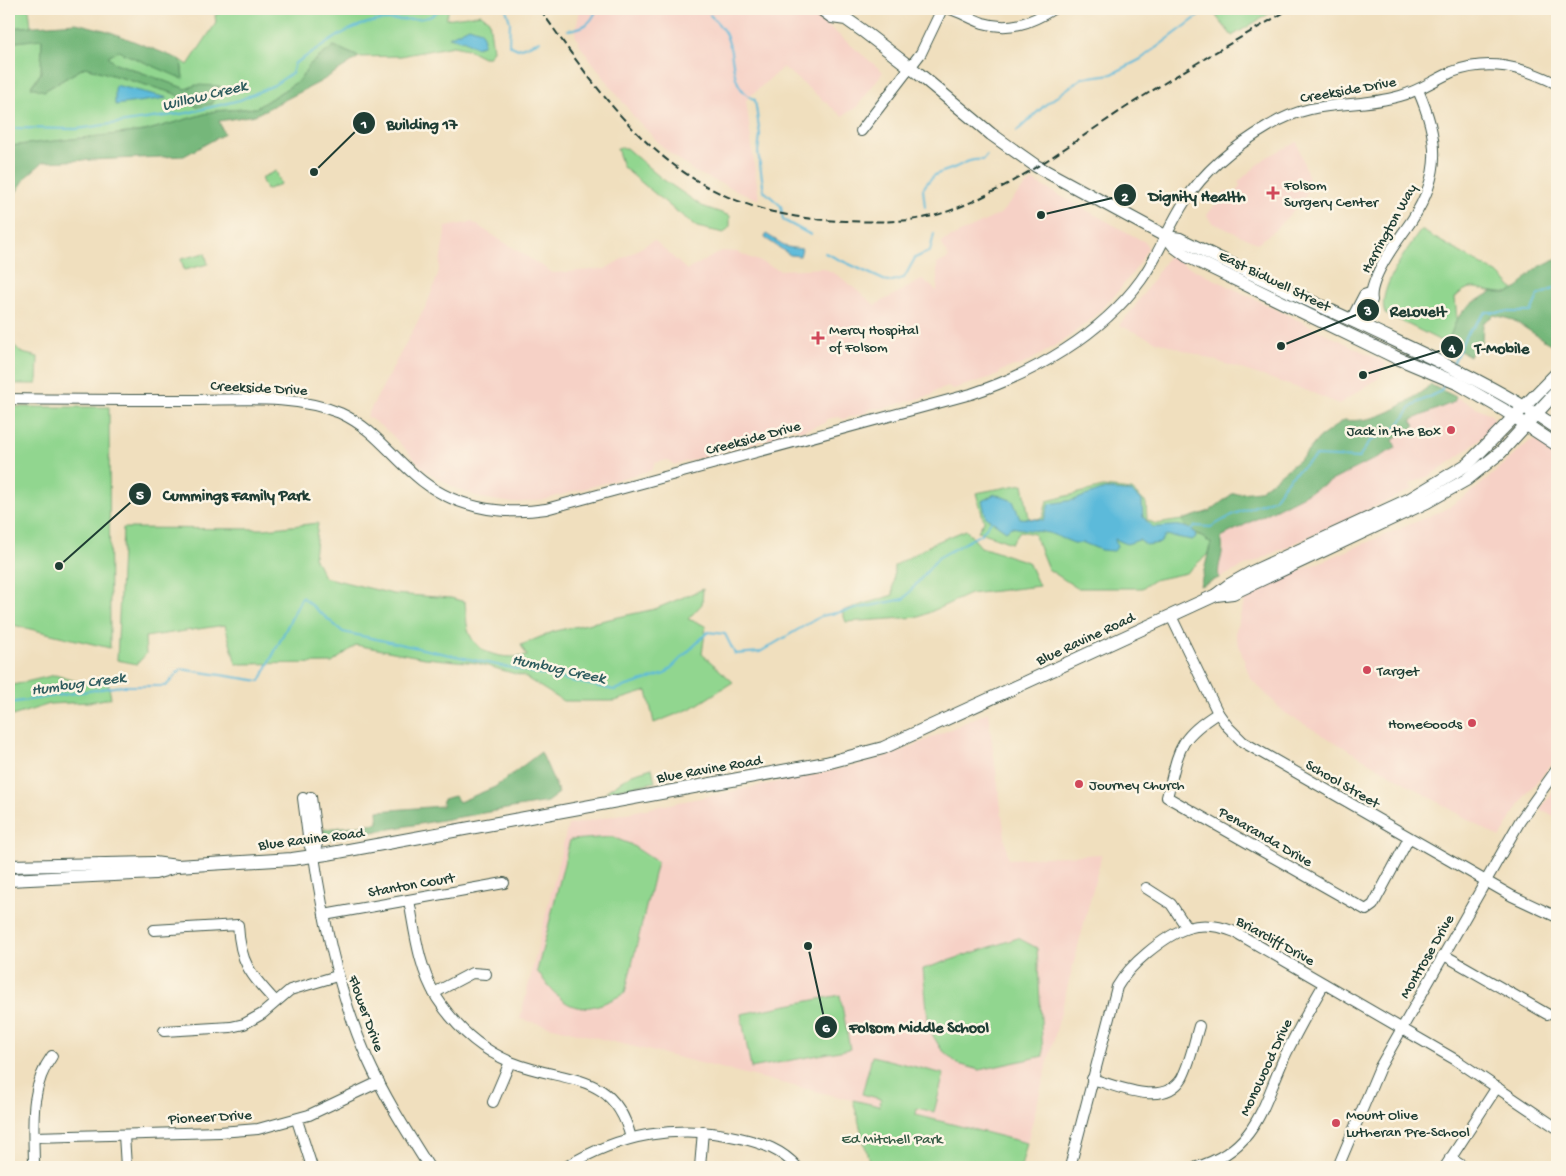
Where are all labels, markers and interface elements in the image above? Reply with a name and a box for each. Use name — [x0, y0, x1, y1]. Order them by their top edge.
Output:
street label: Creekside Drive — [1299, 74, 1398, 108]
water label: Willow Creek — [161, 77, 251, 117]
callout: Building 17 — [351, 108, 467, 139]
text: 1 — [360, 116, 367, 134]
text: Building 17 — [386, 117, 458, 136]
place label: Folsom Surgery Center — [1283, 177, 1380, 212]
callout: Dignity Health — [1113, 180, 1255, 211]
street label: Harrington Way — [1358, 181, 1422, 277]
marker: Folsom Surgery Center — [1266, 186, 1280, 200]
text: 2 — [1121, 189, 1129, 207]
text: Dignity Health — [1146, 189, 1246, 208]
street label: East Bidwell Street — [1215, 247, 1335, 317]
callout: ReLoveIt — [1355, 295, 1457, 326]
text: 3 — [1363, 303, 1372, 321]
text: ReLoveIt — [1389, 304, 1448, 323]
place label: Mercy Hospital of Folsom — [829, 322, 919, 357]
marker: Mercy Hospital of Folsom — [811, 331, 825, 345]
callout: T-Mobile — [1439, 331, 1539, 362]
text: 4 — [1447, 340, 1456, 358]
text: T-Mobile — [1473, 341, 1530, 360]
street label: Creekside Drive — [210, 377, 308, 401]
street label: Creekside Drive — [704, 418, 803, 460]
place label: Jack in the Box — [1347, 423, 1441, 441]
marker: Jack in the Box — [1445, 424, 1457, 436]
callout: Cummings Family Park — [127, 478, 319, 509]
text: 5 — [136, 487, 144, 505]
text: Cummings Family Park — [162, 488, 311, 507]
street label: Blue Ravine Road — [1033, 609, 1139, 671]
water label: Humbug Creek — [510, 651, 608, 690]
place label: Target — [1376, 663, 1421, 681]
marker: Target — [1361, 664, 1373, 676]
water label: Humbug Creek — [30, 669, 129, 701]
place label: HomeGoods — [1388, 716, 1462, 734]
marker: HomeGoods — [1466, 717, 1478, 729]
street label: Blue Ravine Road — [654, 752, 765, 788]
street label: School Street — [1302, 756, 1384, 814]
place label: Journey Church — [1089, 777, 1185, 795]
marker: Journey Church — [1073, 778, 1085, 790]
street label: Penaranda Drive — [1214, 803, 1315, 872]
street label: Blue Ravine Road — [256, 824, 366, 856]
street label: Stanton Court — [367, 869, 458, 902]
street label: Briarcliff Drive — [1232, 912, 1318, 971]
street label: Montrose Drive — [1396, 912, 1459, 1002]
street label: Flower Drive — [343, 972, 387, 1054]
callout: Folsom Middle School — [814, 1011, 998, 1042]
street label: Monowood Drive — [1236, 1016, 1297, 1119]
text: 6 — [822, 1020, 830, 1038]
text: Folsom Middle School — [848, 1020, 989, 1039]
street label: Pioneer Drive — [167, 1107, 253, 1129]
place label: Mount Olive Lutheran Pre-School — [1346, 1107, 1470, 1142]
marker: Mount Olive Lutheran Pre-School — [1330, 1117, 1342, 1129]
park label: Ed Mitchell Park — [841, 1131, 944, 1149]

